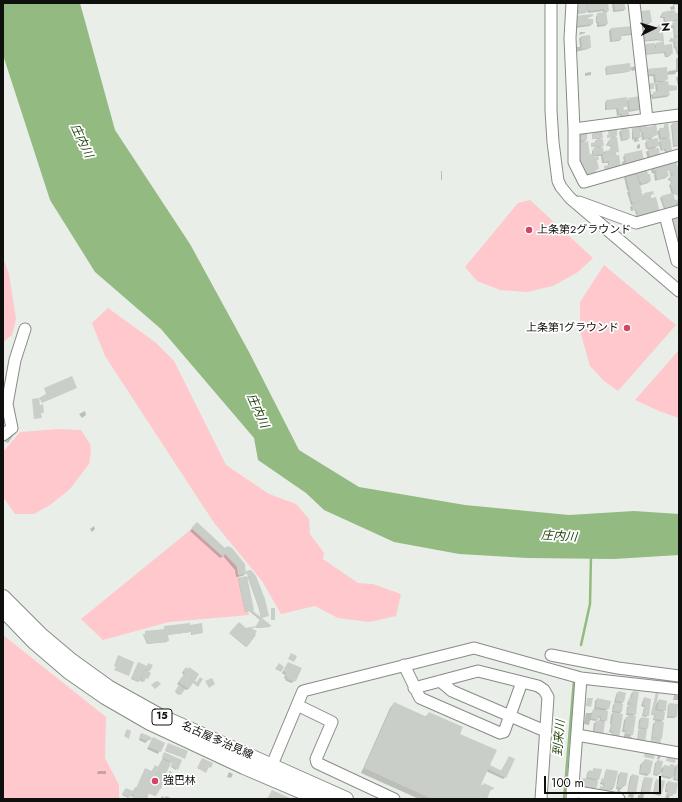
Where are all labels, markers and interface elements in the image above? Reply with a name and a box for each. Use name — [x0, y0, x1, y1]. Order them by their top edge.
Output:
north arrow — [634, 8, 674, 48]
text: N — [658, 22, 674, 32]
water label: 庄内川 — [67, 122, 95, 160]
place label: 上条第2グラウンド — [537, 223, 631, 237]
marker: 上条第2グラウンド — [524, 225, 534, 235]
place label: 上条第1グラウンド — [526, 321, 619, 335]
marker: 上条第1グラウンド — [622, 323, 632, 333]
water label: 庄内川 — [243, 392, 271, 430]
water label: 庄内川 — [541, 529, 577, 545]
road number: 15 — [152, 709, 172, 725]
street label: 名古屋多治見線 — [179, 719, 255, 763]
water label: 到来川 — [551, 719, 569, 757]
scale bar — [546, 768, 663, 794]
place label: 強巴林 — [163, 774, 196, 788]
text: 100 m — [551, 774, 584, 792]
marker: 強巴林 — [150, 776, 160, 786]

